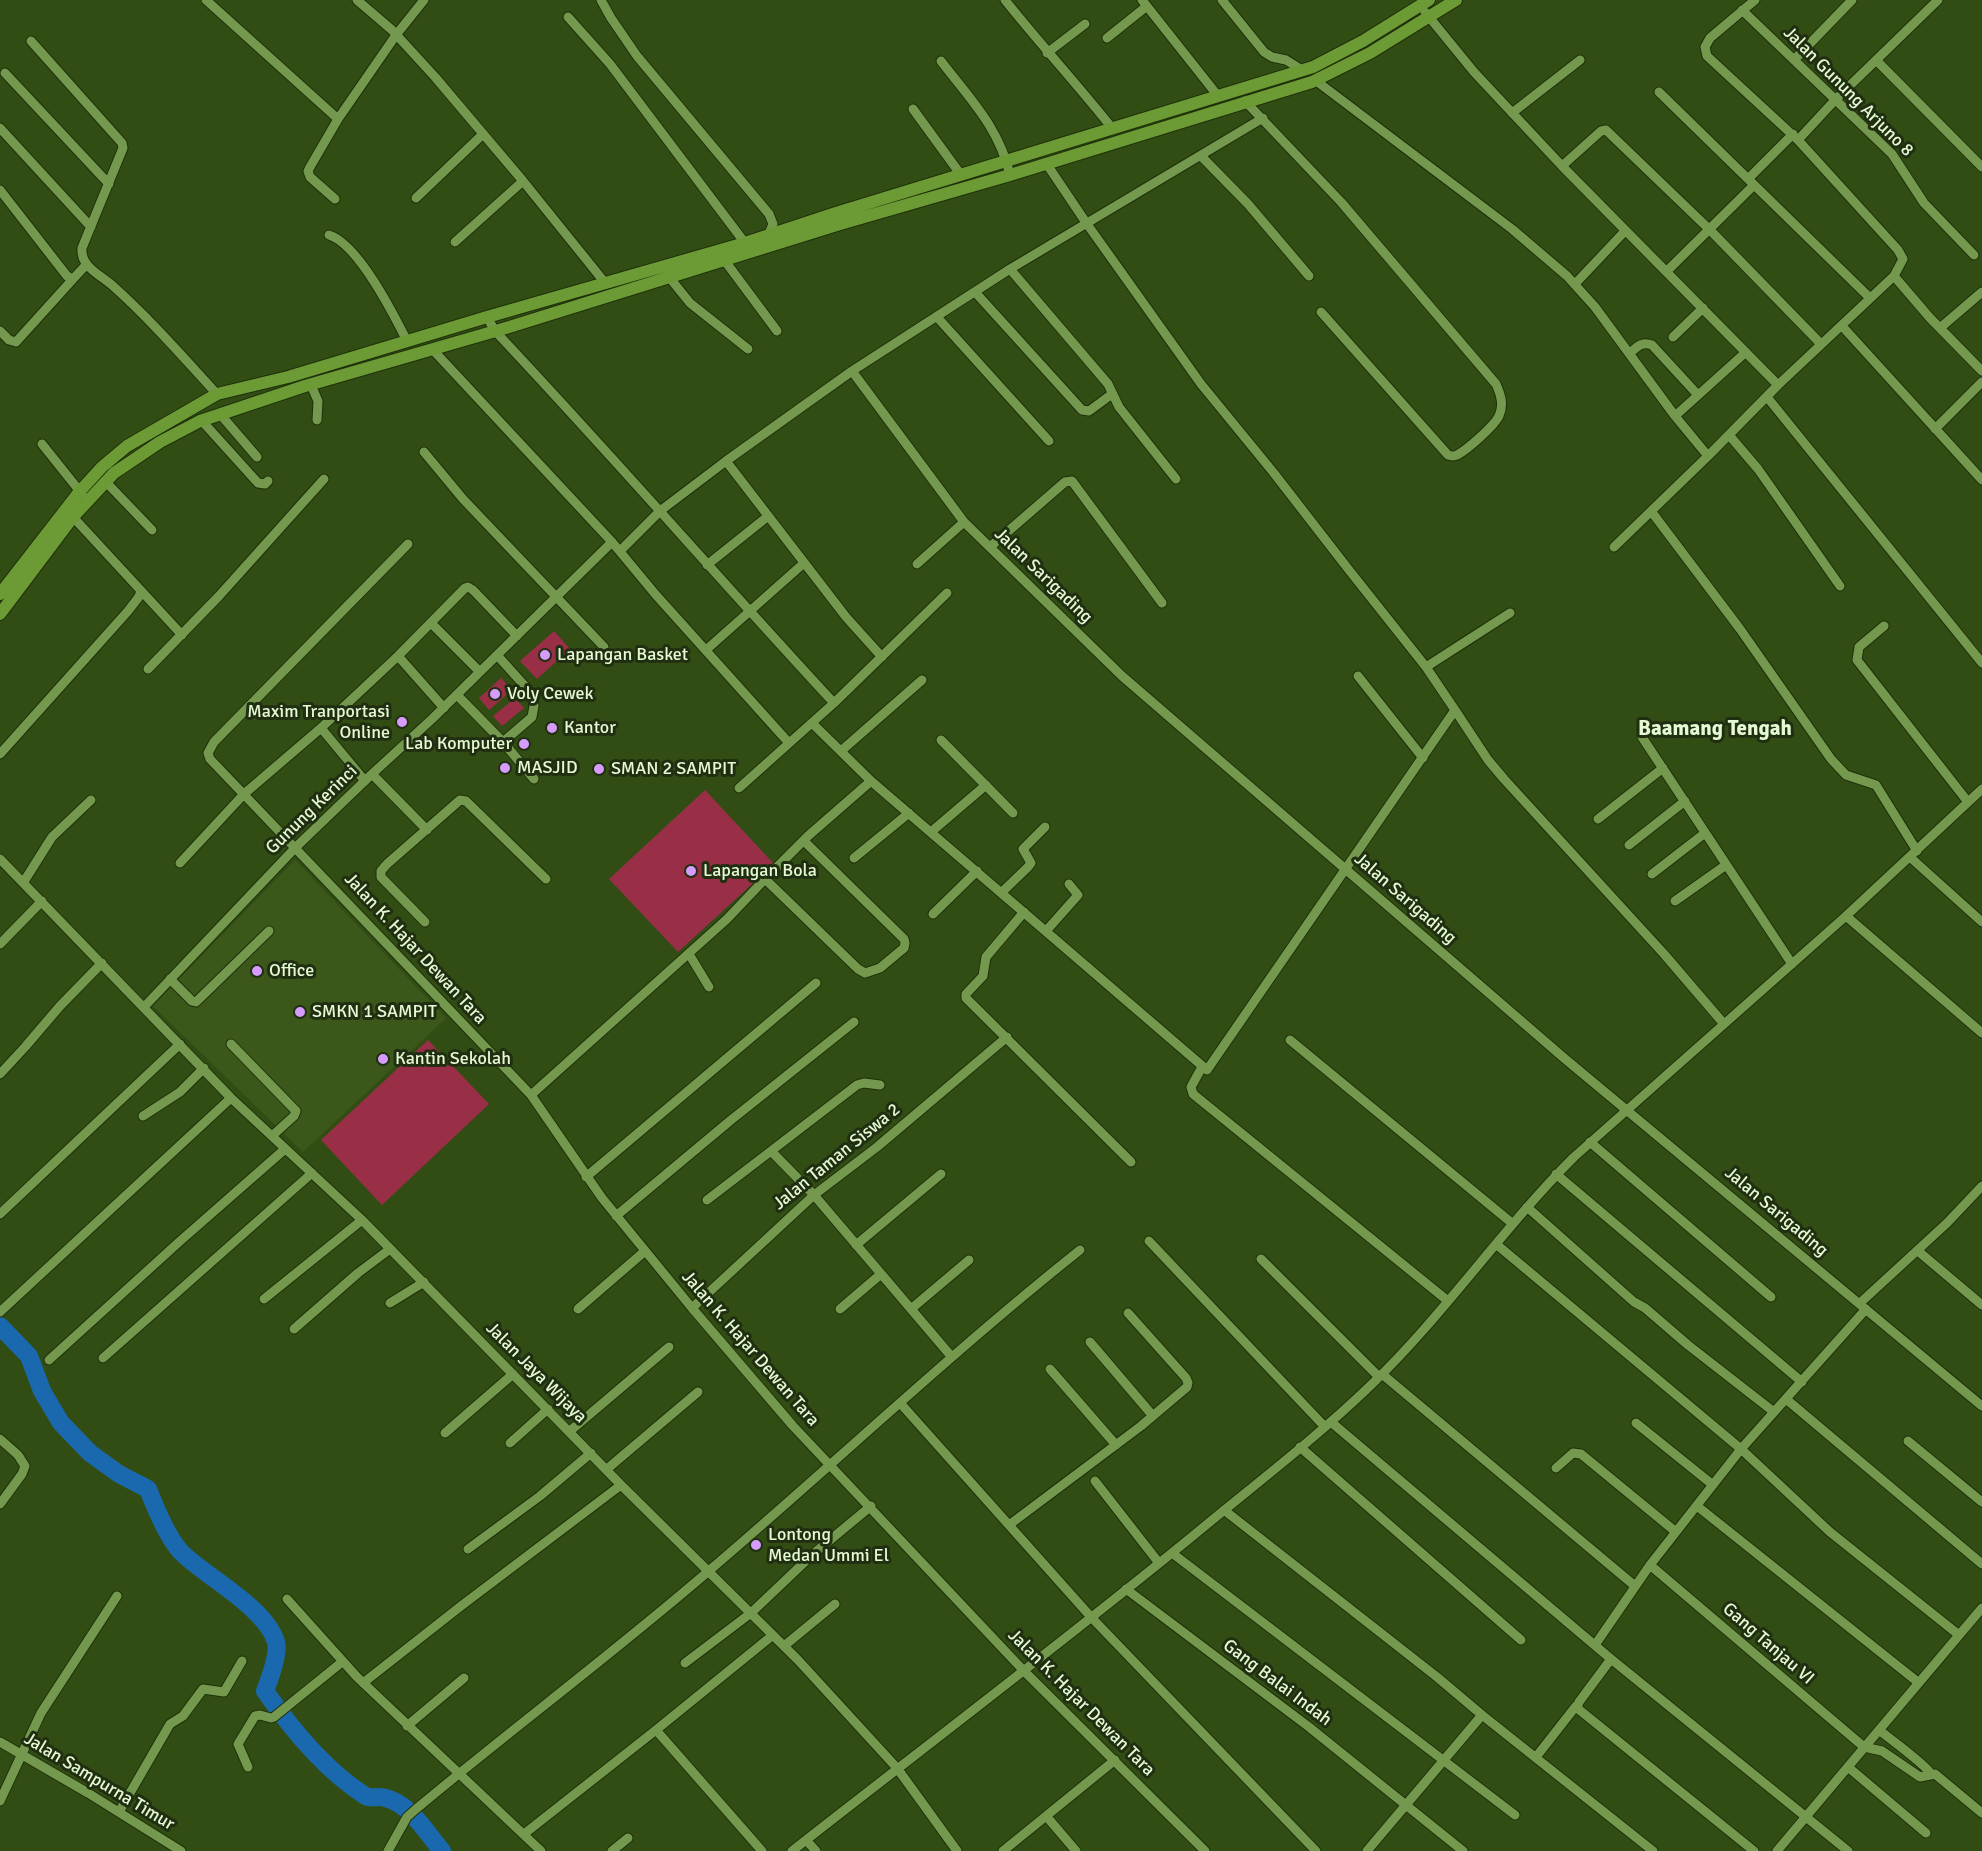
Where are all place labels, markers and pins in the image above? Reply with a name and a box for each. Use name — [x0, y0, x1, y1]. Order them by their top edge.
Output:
place label: Lapangan Basket — [557, 644, 688, 666]
marker: Lapangan Basket — [538, 648, 552, 662]
place label: Voly Cewek — [507, 683, 594, 705]
marker: Voly Cewek — [488, 687, 502, 701]
place label: Maxim Tranportasi Online — [247, 701, 390, 744]
marker: Maxim Tranportasi Online — [395, 715, 409, 729]
place label: Kantor — [564, 717, 616, 739]
marker: Kantor — [545, 721, 559, 735]
place label: Lab Komputer — [405, 733, 512, 755]
marker: Lab Komputer — [517, 737, 531, 751]
place label: MASJID — [517, 757, 578, 779]
place label: SMAN 2 SAMPIT — [611, 758, 736, 780]
marker: MASJID — [498, 761, 512, 775]
marker: SMAN 2 SAMPIT — [592, 762, 606, 776]
place label: Lapangan Bola — [703, 860, 817, 882]
marker: Lapangan Bola — [684, 864, 698, 878]
place label: Office — [269, 960, 314, 982]
marker: Office — [250, 964, 264, 978]
place label: SMKN 1 SAMPIT — [312, 1001, 437, 1023]
marker: SMKN 1 SAMPIT — [293, 1005, 307, 1019]
place label: Kantin Sekolah — [395, 1048, 511, 1070]
marker: Kantin Sekolah — [376, 1052, 390, 1066]
place label: Lontong Medan Ummi El — [768, 1524, 889, 1567]
marker: Lontong Medan Ummi El — [749, 1538, 763, 1552]

